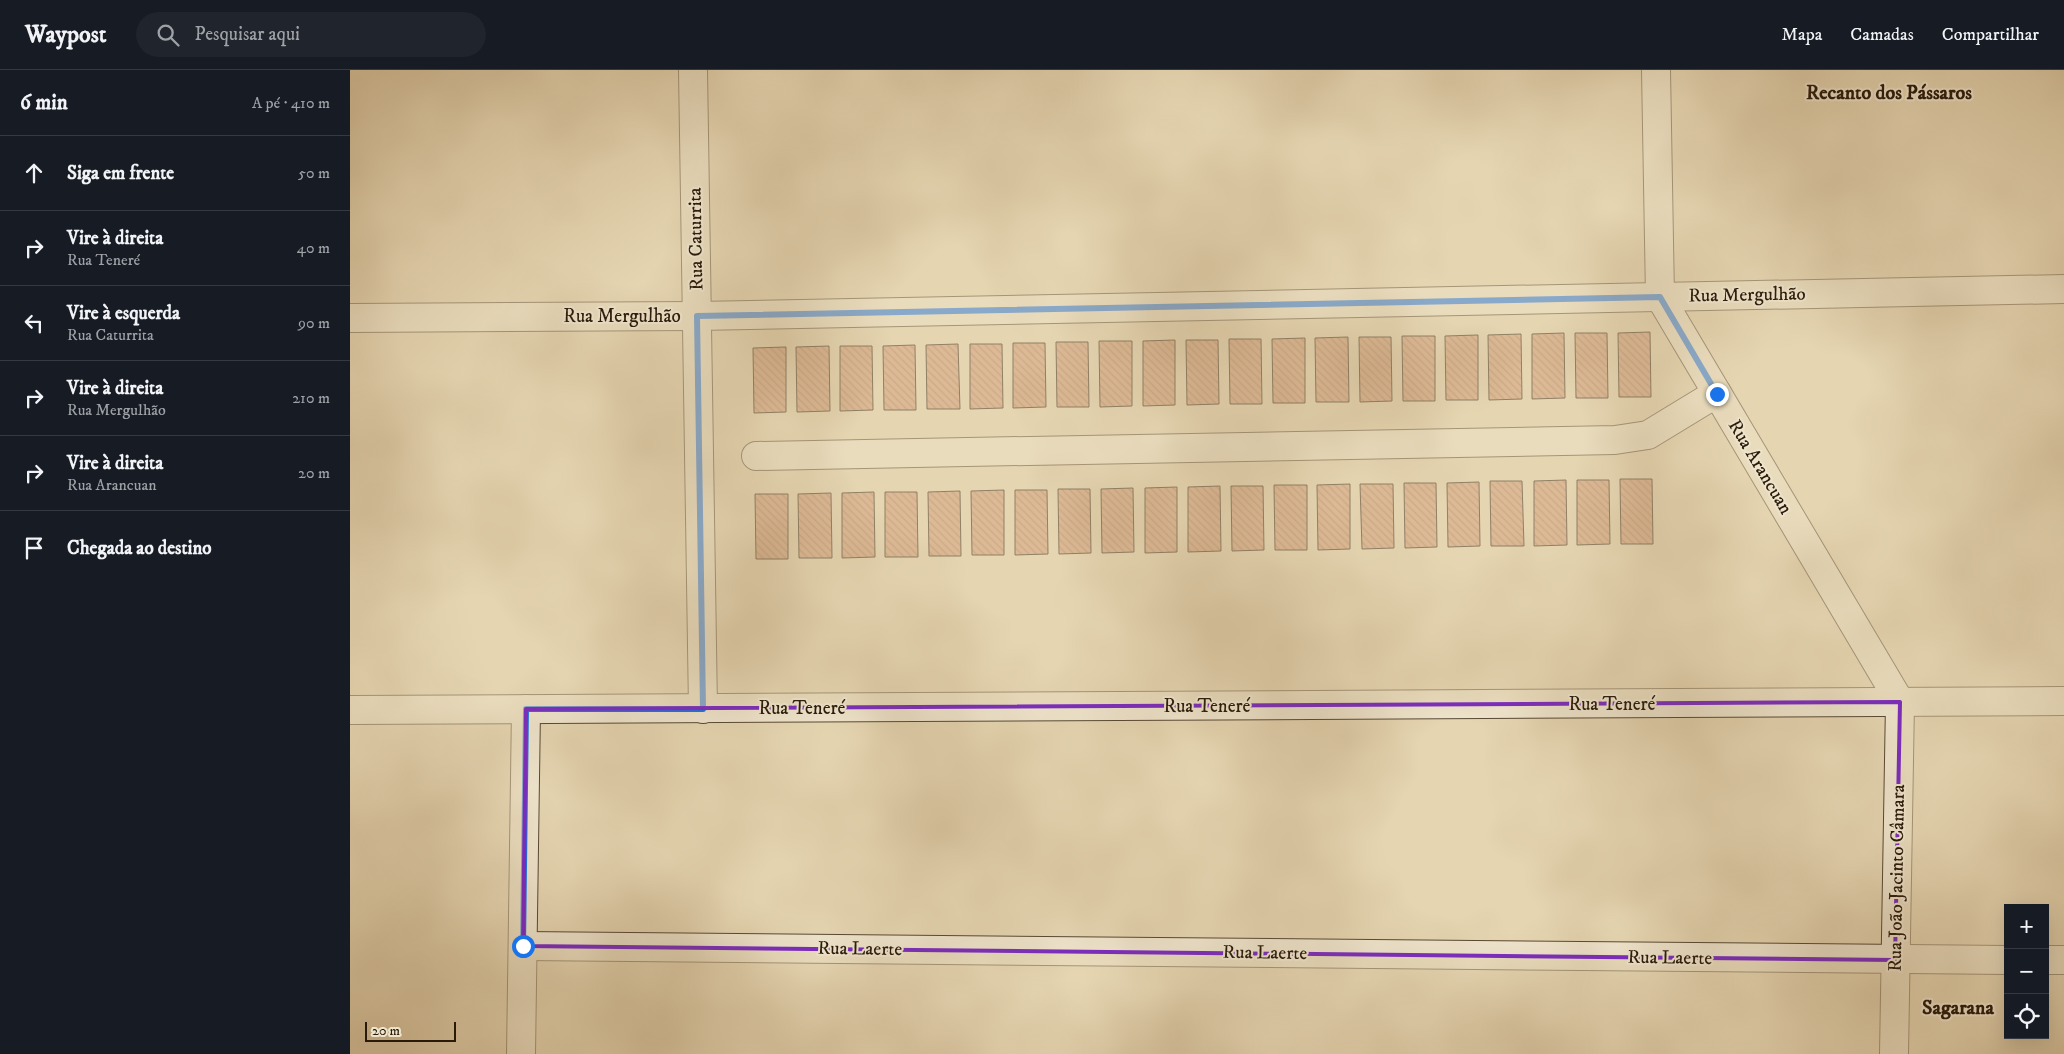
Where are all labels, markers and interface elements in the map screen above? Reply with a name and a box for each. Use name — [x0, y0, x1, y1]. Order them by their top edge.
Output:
search box — [136, 12, 486, 57]
text: Waypost — [25, 20, 106, 50]
icon: search — [154, 21, 182, 49]
text: Pesquisar aqui — [194, 23, 300, 46]
text: Mapa — [1782, 24, 1822, 46]
text: Camadas — [1850, 24, 1914, 46]
text: Compartilhar — [1942, 24, 2039, 46]
district label: Recanto dos Pássaros — [1806, 81, 1972, 106]
text: 6 min — [20, 90, 68, 116]
text: A pé · 410 m — [252, 93, 330, 113]
icon: ahead — [20, 159, 48, 187]
text: Siga em frente — [67, 162, 174, 185]
text: 50 m — [298, 163, 330, 183]
street label: Rua Caturrita — [684, 187, 708, 291]
text: Vire à direita — [67, 227, 163, 250]
icon: right — [20, 234, 48, 262]
text: 40 m — [297, 238, 330, 258]
text: Rua Teneré — [67, 250, 140, 270]
street label: Rua Mergulhão — [1688, 282, 1806, 308]
text: Vire à esquerda — [67, 302, 180, 325]
street label: Rua Mergulhão — [563, 305, 681, 328]
icon: left — [20, 309, 48, 337]
text: 90 m — [298, 313, 330, 333]
text: Rua Caturrita — [67, 325, 154, 345]
text: Vire à direita — [67, 377, 163, 400]
route end — [1706, 383, 1729, 406]
icon: right — [20, 384, 48, 412]
text: 210 m — [292, 388, 330, 408]
text: Rua Mergulhão — [67, 400, 166, 420]
street label: Rua Arancuan — [1723, 415, 1797, 519]
text: Vire à direita — [67, 452, 163, 475]
icon: right — [20, 459, 48, 487]
text: 20 m — [298, 463, 330, 483]
text: Rua Arancuan — [67, 475, 157, 495]
icon: arrive — [20, 534, 48, 562]
text: Chegada ao destino — [67, 537, 212, 560]
street label: Rua Teneré — [1569, 693, 1656, 716]
street label: Rua Teneré — [1164, 695, 1251, 718]
street label: Rua Teneré — [759, 697, 846, 720]
street label: Rua João Jacinto Câmara — [1884, 784, 1910, 972]
map controls — [2004, 904, 2049, 1039]
button: + — [2004, 904, 2049, 949]
route start — [512, 935, 535, 958]
street label: Rua Laerte — [818, 937, 903, 961]
street label: Rua Laerte — [1223, 941, 1308, 965]
street label: Rua Laerte — [1628, 946, 1713, 970]
button: − — [2004, 949, 2049, 994]
button: locate — [2004, 994, 2049, 1039]
district label: Sagarana — [1922, 996, 1995, 1021]
scale bar — [365, 1019, 456, 1042]
text: 20 m — [372, 1022, 400, 1040]

